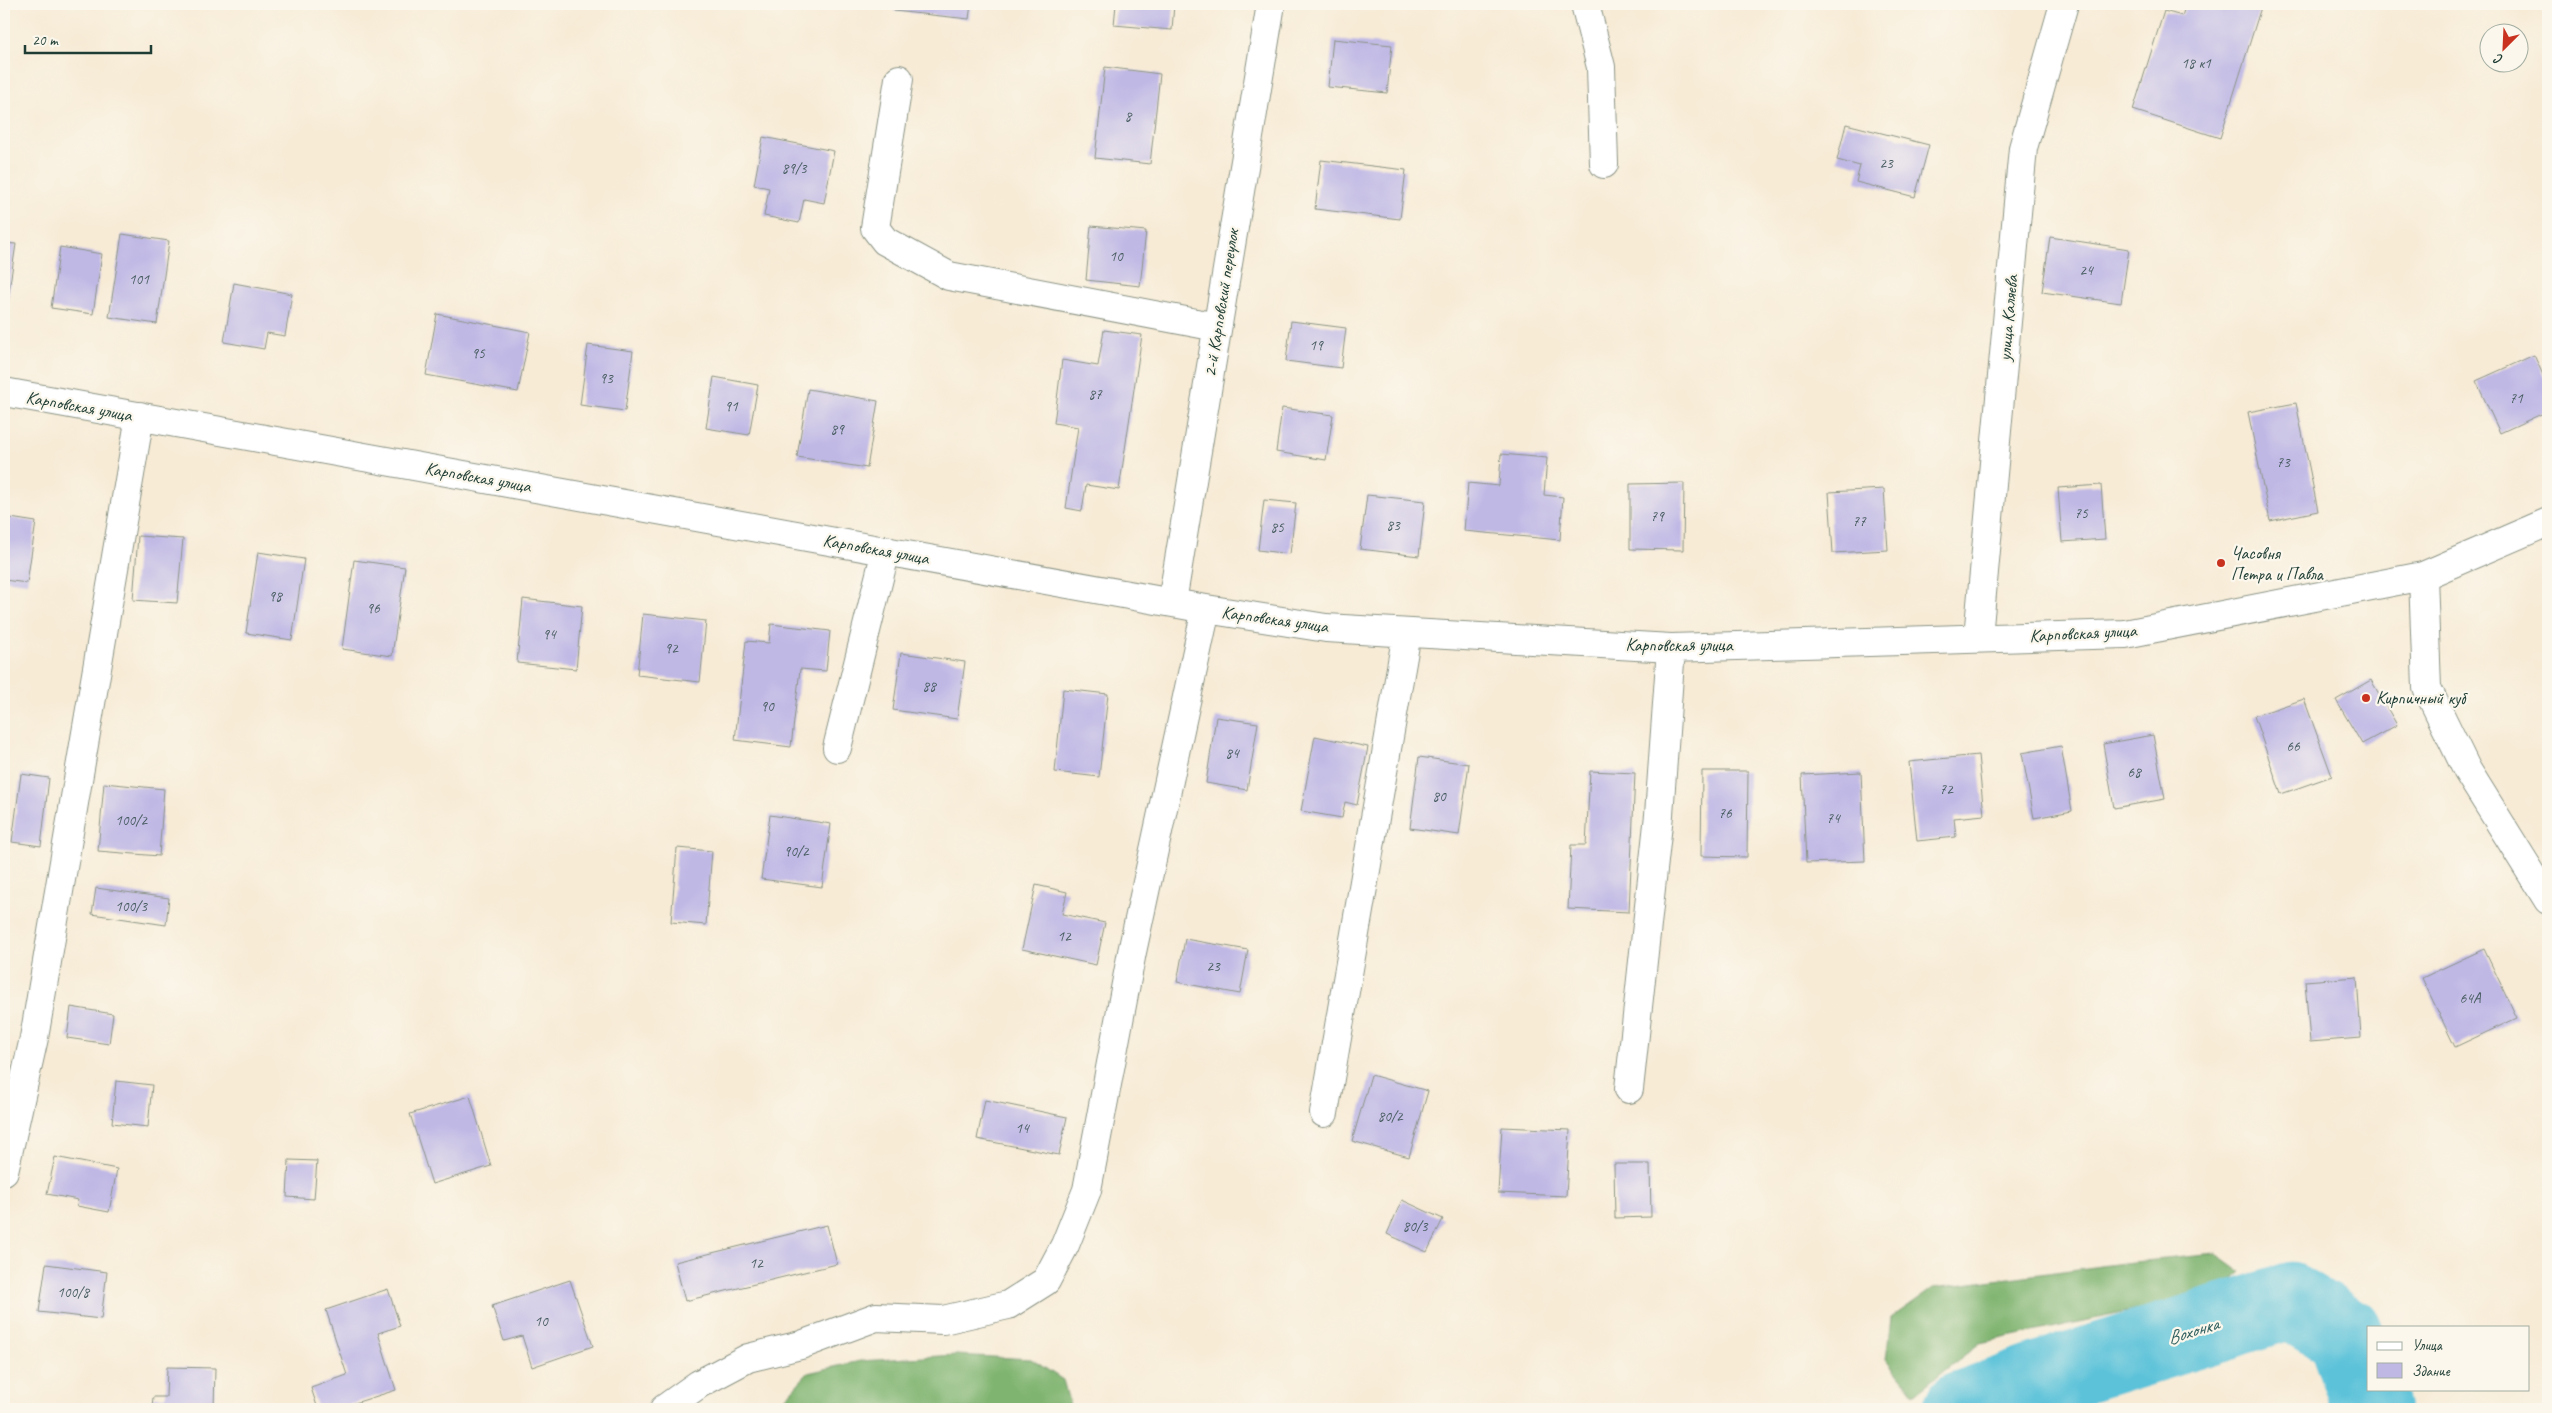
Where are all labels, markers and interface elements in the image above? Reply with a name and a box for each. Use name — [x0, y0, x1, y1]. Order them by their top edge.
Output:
scale bar — [25, 22, 151, 54]
north arrow — [2480, 22, 2530, 72]
text: 20 m — [32, 31, 59, 50]
text: С — [2490, 49, 2506, 69]
house number: 18 к1 — [2181, 54, 2212, 73]
house number: 8 — [1125, 107, 1133, 126]
house number: 23 — [1879, 154, 1894, 173]
house number: 89/3 — [781, 159, 808, 178]
street label: 2-й Карповский переулок — [1198, 225, 1244, 378]
house number: 10 — [1109, 247, 1124, 266]
house number: 24 — [2079, 261, 2094, 280]
house number: 101 — [129, 270, 150, 289]
street label: улица Каляева — [1993, 273, 2023, 363]
house number: 19 — [1309, 336, 1324, 355]
house number: 95 — [471, 344, 486, 363]
house number: 93 — [599, 369, 614, 388]
house number: 87 — [1088, 385, 1103, 404]
street label: Карповская улица — [24, 386, 135, 426]
house number: 71 — [2509, 389, 2524, 408]
house number: 91 — [724, 397, 739, 416]
house number: 89 — [830, 420, 845, 439]
house number: 73 — [2276, 453, 2291, 472]
street label: Карповская улица — [423, 457, 534, 497]
house number: 75 — [2074, 504, 2089, 523]
house number: 79 — [1650, 507, 1665, 526]
house number: 77 — [1852, 512, 1867, 531]
house number: 83 — [1386, 516, 1401, 535]
house number: 85 — [1270, 518, 1285, 537]
street label: Карповская улица — [821, 529, 932, 569]
place label: Часовня Петра и Павла — [2231, 542, 2325, 585]
marker: Часовня Петра и Павла — [2215, 557, 2227, 569]
house number: 98 — [268, 587, 283, 606]
house number: 96 — [366, 599, 381, 618]
street label: Карповская улица — [1220, 601, 1331, 638]
street label: Карповская улица — [2029, 619, 2138, 647]
house number: 94 — [542, 625, 557, 644]
street label: Карповская улица — [1625, 634, 1734, 656]
house number: 92 — [664, 639, 679, 658]
house number: 88 — [922, 677, 937, 696]
place label: Кирпичный куб — [2376, 687, 2468, 709]
marker: Кирпичный куб — [2360, 692, 2372, 704]
house number: 90 — [760, 697, 775, 716]
house number: 66 — [2286, 737, 2301, 756]
house number: 84 — [1225, 744, 1240, 763]
house number: 68 — [2127, 763, 2142, 782]
house number: 72 — [1939, 780, 1954, 799]
house number: 80 — [1432, 787, 1447, 806]
house number: 76 — [1718, 804, 1733, 823]
house number: 74 — [1826, 809, 1841, 828]
house number: 100/2 — [115, 811, 148, 830]
house number: 90/2 — [783, 842, 810, 861]
house number: 100/3 — [115, 897, 148, 916]
house number: 12 — [1057, 927, 1072, 946]
house number: 23 — [1206, 957, 1221, 976]
house number: 64А — [2459, 989, 2482, 1008]
house number: 80/2 — [1377, 1107, 1404, 1126]
house number: 14 — [1015, 1119, 1030, 1138]
house number: 80/3 — [1402, 1217, 1429, 1236]
house number: 12 — [749, 1254, 764, 1273]
house number: 100/8 — [57, 1283, 90, 1302]
water label: Вохонка — [2164, 1311, 2224, 1350]
house number: 10 — [534, 1312, 549, 1331]
legend — [2367, 1326, 2530, 1390]
text: Улица — [2412, 1336, 2443, 1355]
text: Здание — [2412, 1362, 2451, 1381]

